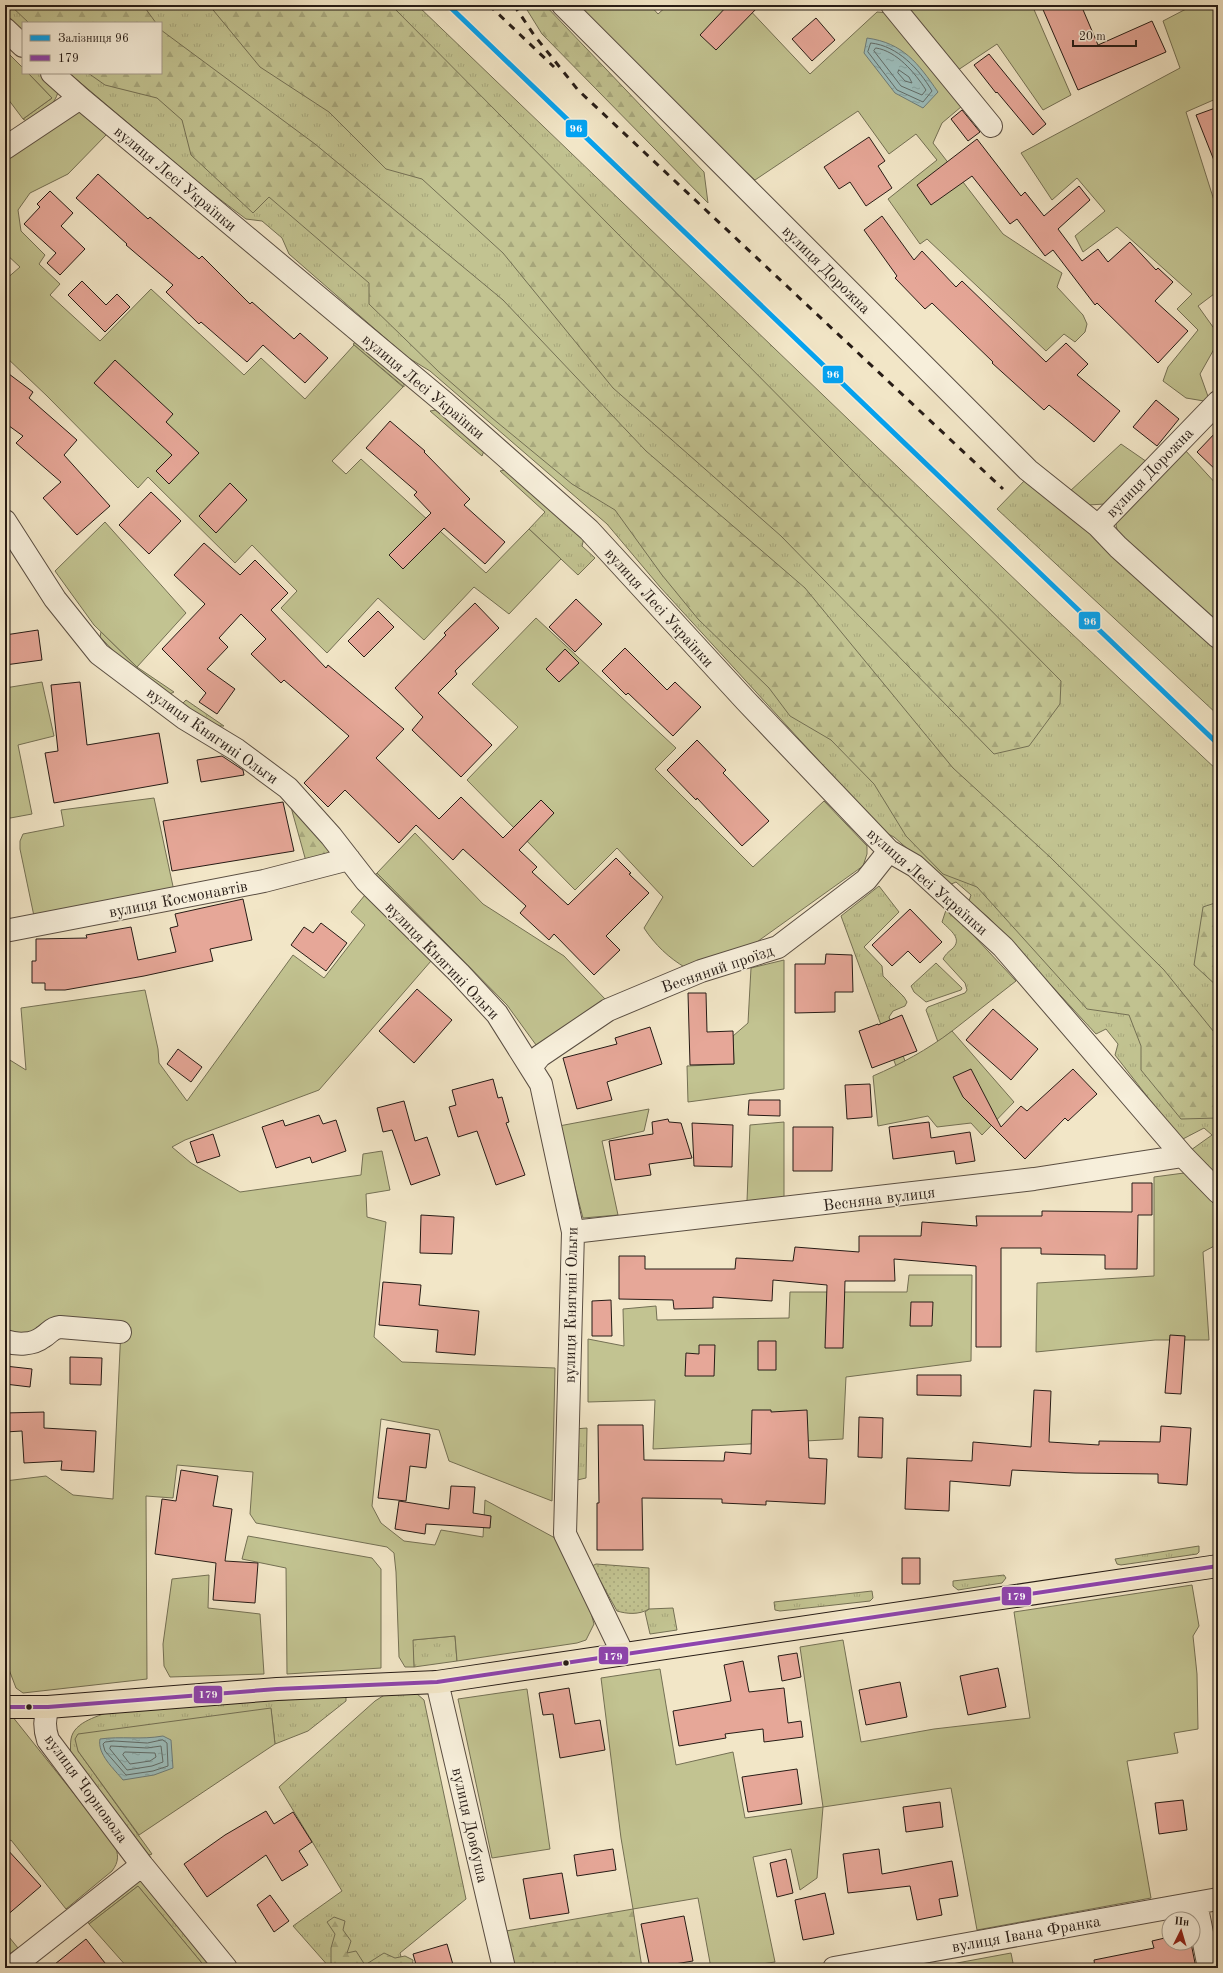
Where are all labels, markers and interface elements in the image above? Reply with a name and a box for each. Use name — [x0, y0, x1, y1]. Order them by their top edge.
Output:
legend — [22, 22, 162, 74]
scale bar — [1073, 22, 1136, 48]
text: 20 m — [1079, 31, 1106, 43]
text: Залізниця 96 — [58, 32, 129, 45]
text: 179 — [58, 53, 79, 65]
line badge: 96 — [565, 119, 588, 138]
street label: вулиця Лесі Українки — [111, 124, 239, 235]
text: 96 — [570, 124, 582, 135]
street label: вулиця Дорожна — [778, 223, 873, 318]
street label: вулиця Лесі Українки — [359, 332, 487, 443]
line badge: 96 — [822, 365, 844, 384]
text: 96 — [827, 370, 839, 381]
street label: вулиця Дорожна — [1104, 425, 1197, 521]
street label: вулиця Лесі Українки — [601, 546, 716, 671]
line badge: 96 — [1078, 611, 1101, 630]
text: 96 — [1084, 617, 1096, 628]
street label: вулиця Княгині Ольги — [143, 685, 280, 788]
street label: вулиця Лесі Українки — [863, 826, 990, 939]
street label: вулиця Космонавтів — [108, 879, 249, 921]
street label: вулиця Княгині Ольги — [382, 900, 502, 1023]
street label: Весняний проїзд — [660, 943, 776, 997]
street label: Весняна вулиця — [822, 1185, 936, 1215]
street label: вулиця Княгині Ольги — [563, 1227, 581, 1383]
line badge: 179 — [1001, 1586, 1032, 1606]
text: 179 — [1006, 1592, 1026, 1603]
line badge: 179 — [598, 1646, 629, 1665]
text: 179 — [603, 1652, 623, 1663]
unlabelled marker — [561, 1658, 571, 1668]
line badge: 179 — [193, 1685, 223, 1704]
text: 179 — [198, 1690, 218, 1701]
unlabelled marker — [24, 1702, 34, 1712]
street label: вулиця Чорновола — [41, 1732, 130, 1846]
street label: вулиця Довбуша — [448, 1766, 490, 1885]
north arrow — [1161, 1911, 1201, 1951]
street label: вулиця Івана Франка — [951, 1914, 1102, 1956]
text: Пн — [1174, 1916, 1190, 1929]

